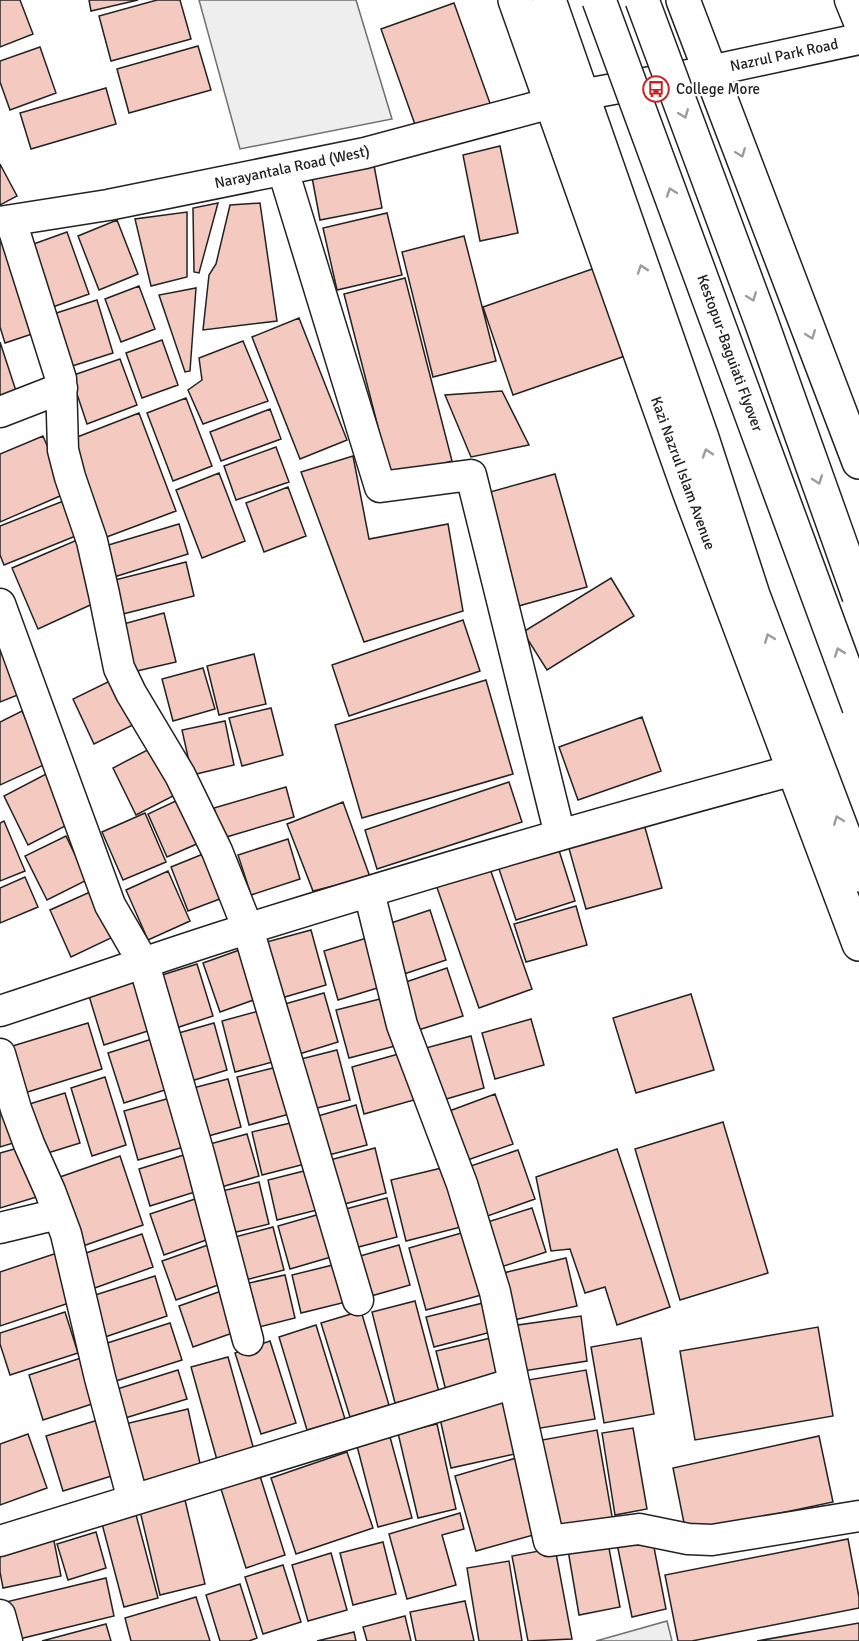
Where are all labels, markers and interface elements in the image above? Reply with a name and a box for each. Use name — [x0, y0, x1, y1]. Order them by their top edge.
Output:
street label: Nazrul Park Road — [728, 35, 840, 75]
bus stop icon: College More — [641, 74, 671, 104]
place label: College More — [676, 80, 760, 98]
one-way arrow — [676, 108, 689, 119]
street label: Narayantala Road (West) — [213, 142, 371, 192]
one-way arrow — [734, 146, 746, 157]
one-way arrow — [665, 188, 678, 198]
one-way arrow — [637, 264, 650, 275]
street label: Kestopur-Baguiati Flyover — [693, 272, 767, 434]
one-way arrow — [745, 291, 757, 302]
one-way arrow — [804, 329, 816, 340]
street label: Kazi Nazrul Islam Avenue — [647, 394, 719, 552]
one-way arrow — [701, 448, 714, 459]
one-way arrow — [810, 474, 823, 485]
one-way arrow — [764, 633, 777, 644]
one-way arrow — [833, 647, 846, 657]
one-way arrow — [833, 816, 846, 826]

